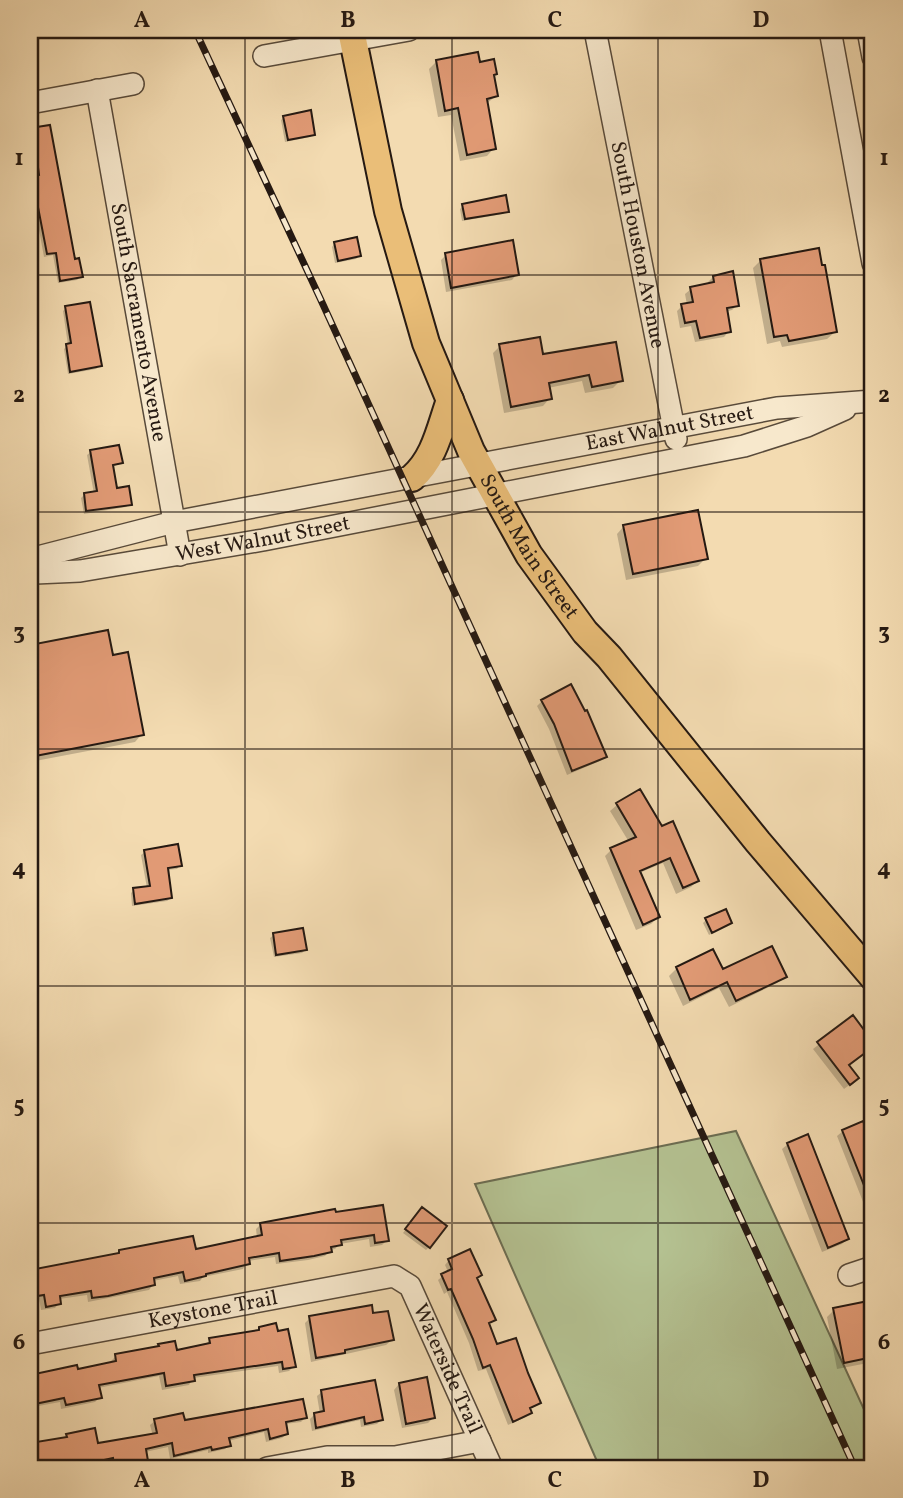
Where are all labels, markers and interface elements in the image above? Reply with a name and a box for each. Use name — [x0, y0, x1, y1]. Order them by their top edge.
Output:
text: A — [134, 5, 150, 37]
text: B — [340, 5, 356, 37]
text: C — [548, 5, 562, 37]
text: D — [753, 5, 770, 37]
street label: South Houston Avenue — [603, 139, 672, 351]
text: 1 — [14, 143, 24, 175]
text: 1 — [879, 143, 889, 175]
street label: South Sacramento Avenue — [103, 201, 174, 444]
text: 2 — [13, 380, 25, 412]
text: 2 — [878, 380, 890, 412]
street label: East Walnut Street — [583, 398, 756, 458]
street label: South Main Street — [472, 469, 586, 625]
street label: West Walnut Street — [173, 509, 352, 569]
text: 3 — [13, 617, 25, 649]
text: 3 — [878, 617, 890, 649]
text: 4 — [12, 853, 26, 885]
text: 4 — [877, 853, 891, 885]
text: 5 — [13, 1090, 25, 1122]
text: 5 — [878, 1090, 890, 1122]
street label: Keystone Trail — [146, 1284, 280, 1336]
street label: Waterside Trail — [405, 1299, 489, 1438]
text: 6 — [13, 1327, 25, 1359]
text: 6 — [878, 1327, 890, 1359]
text: A — [134, 1465, 150, 1497]
text: B — [340, 1465, 356, 1497]
text: C — [548, 1465, 562, 1497]
text: D — [753, 1465, 770, 1497]

